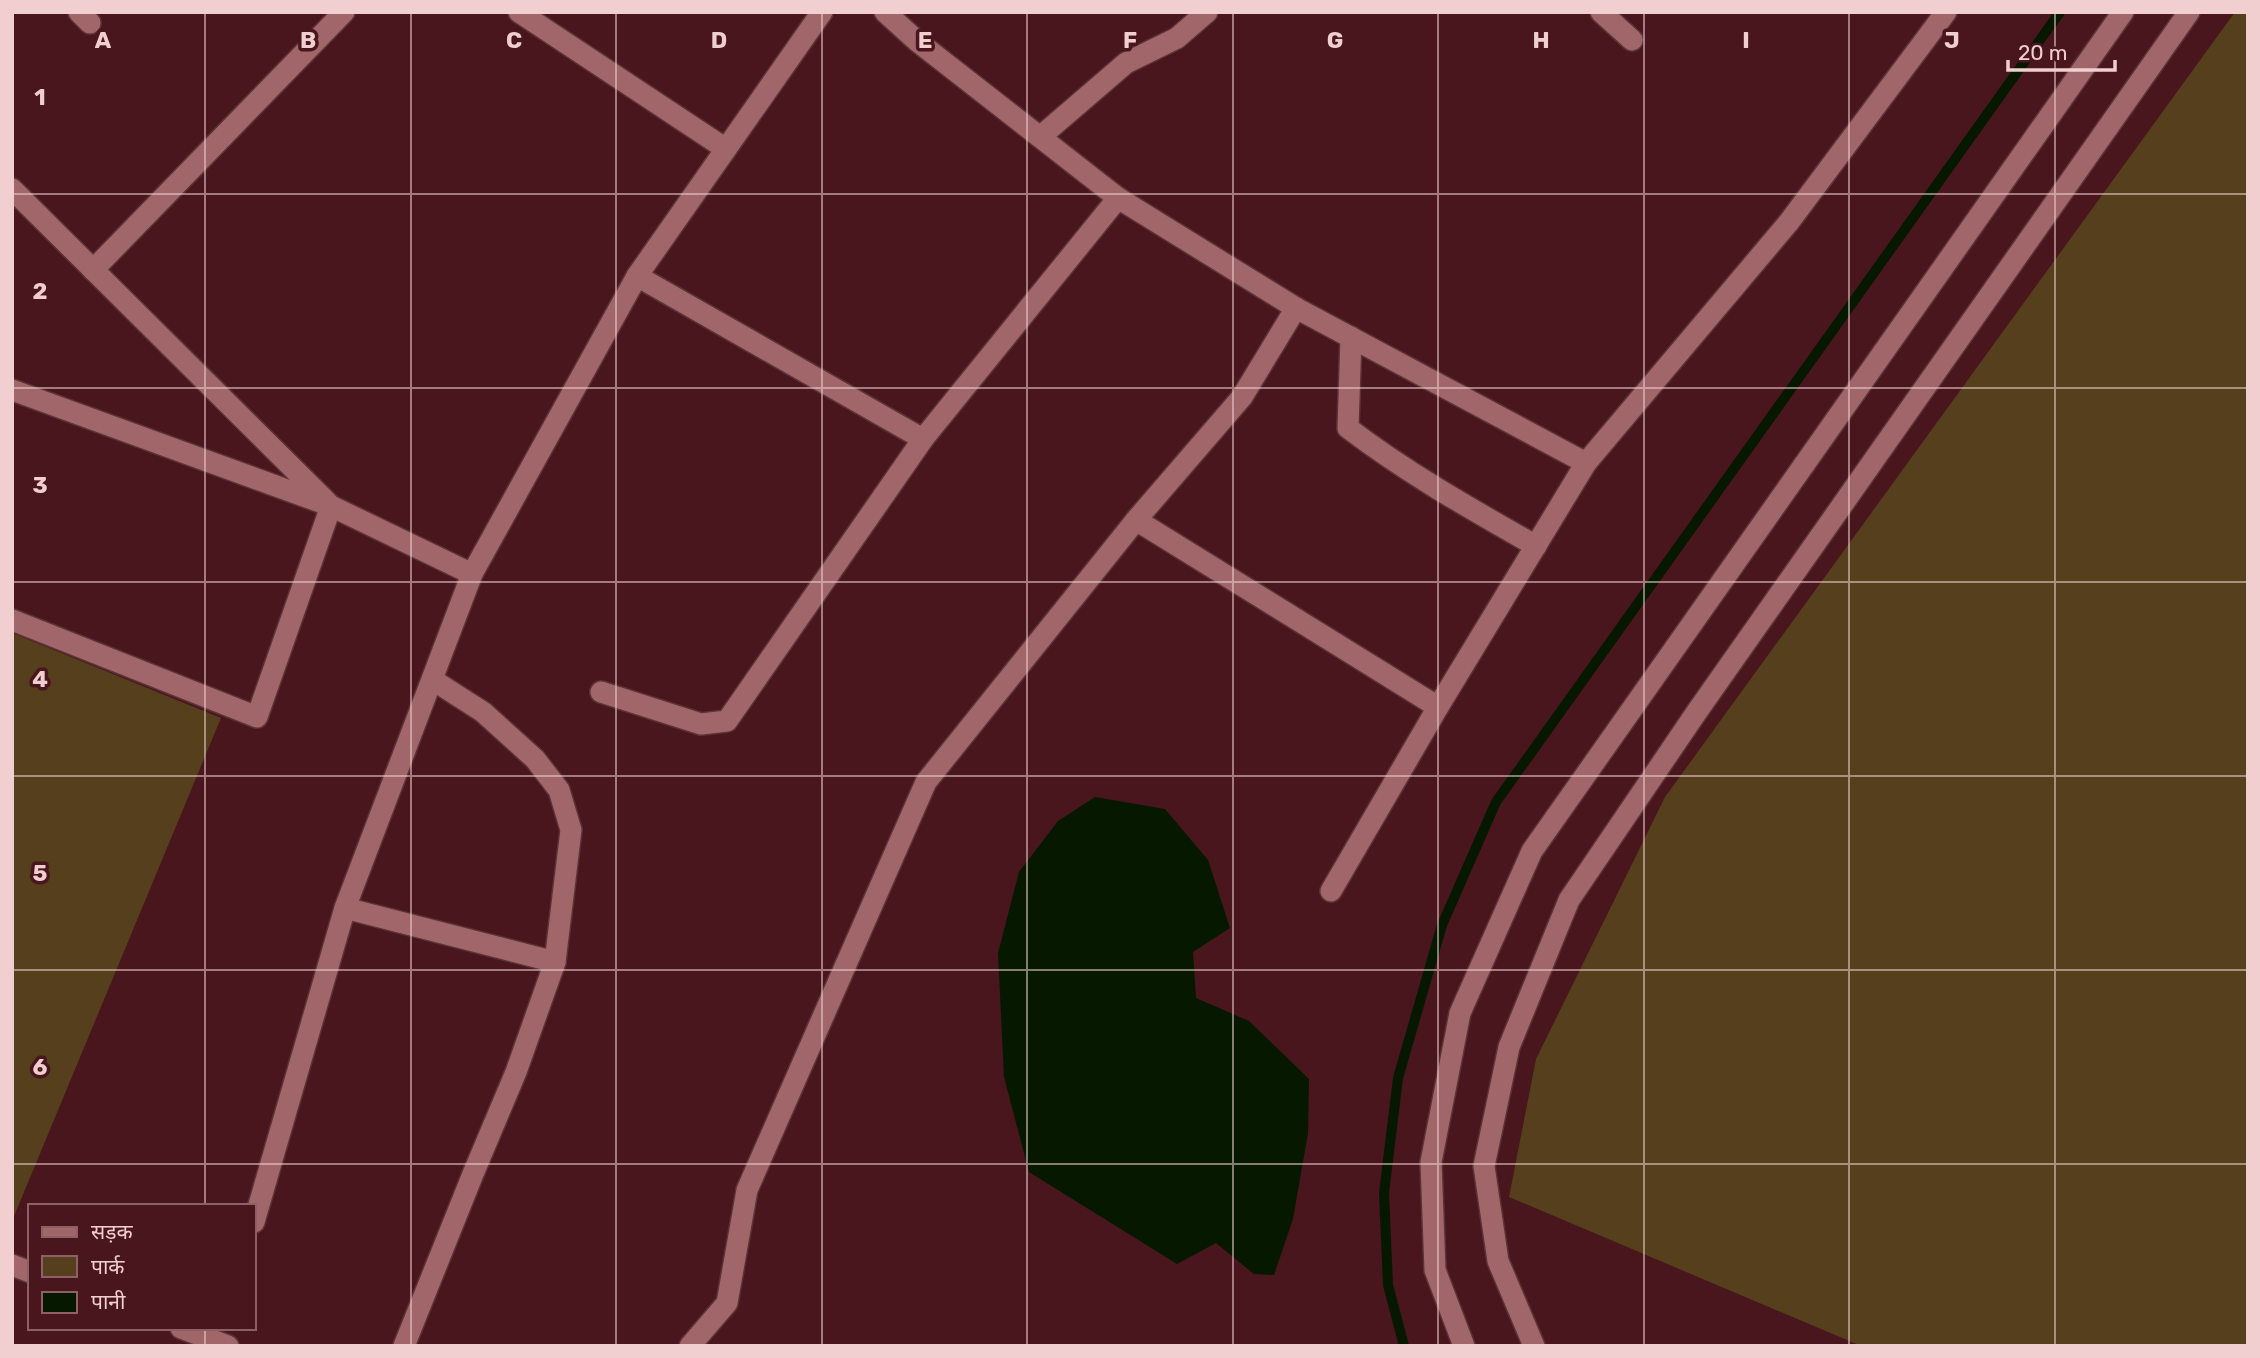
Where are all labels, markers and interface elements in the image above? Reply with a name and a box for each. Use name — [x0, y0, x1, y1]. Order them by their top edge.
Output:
text: A — [95, 26, 112, 54]
text: B — [300, 26, 316, 54]
text: C — [506, 26, 522, 54]
text: D — [711, 26, 727, 54]
text: E — [918, 26, 932, 54]
text: F — [1123, 26, 1137, 54]
text: G — [1327, 26, 1343, 54]
text: H — [1532, 26, 1550, 54]
text: I — [1742, 26, 1750, 54]
text: J — [1944, 26, 1960, 54]
scale bar — [2008, 28, 2115, 72]
text: 20 m — [2018, 40, 2067, 65]
text: 1 — [34, 83, 46, 111]
text: 2 — [33, 277, 47, 305]
text: 3 — [32, 471, 48, 499]
text: 4 — [32, 665, 48, 693]
text: 5 — [33, 859, 48, 887]
text: 6 — [33, 1053, 48, 1081]
legend — [28, 1204, 256, 1330]
text: सड़क — [91, 1219, 133, 1244]
text: पार्क — [91, 1254, 125, 1279]
text: पानी — [91, 1289, 126, 1314]

